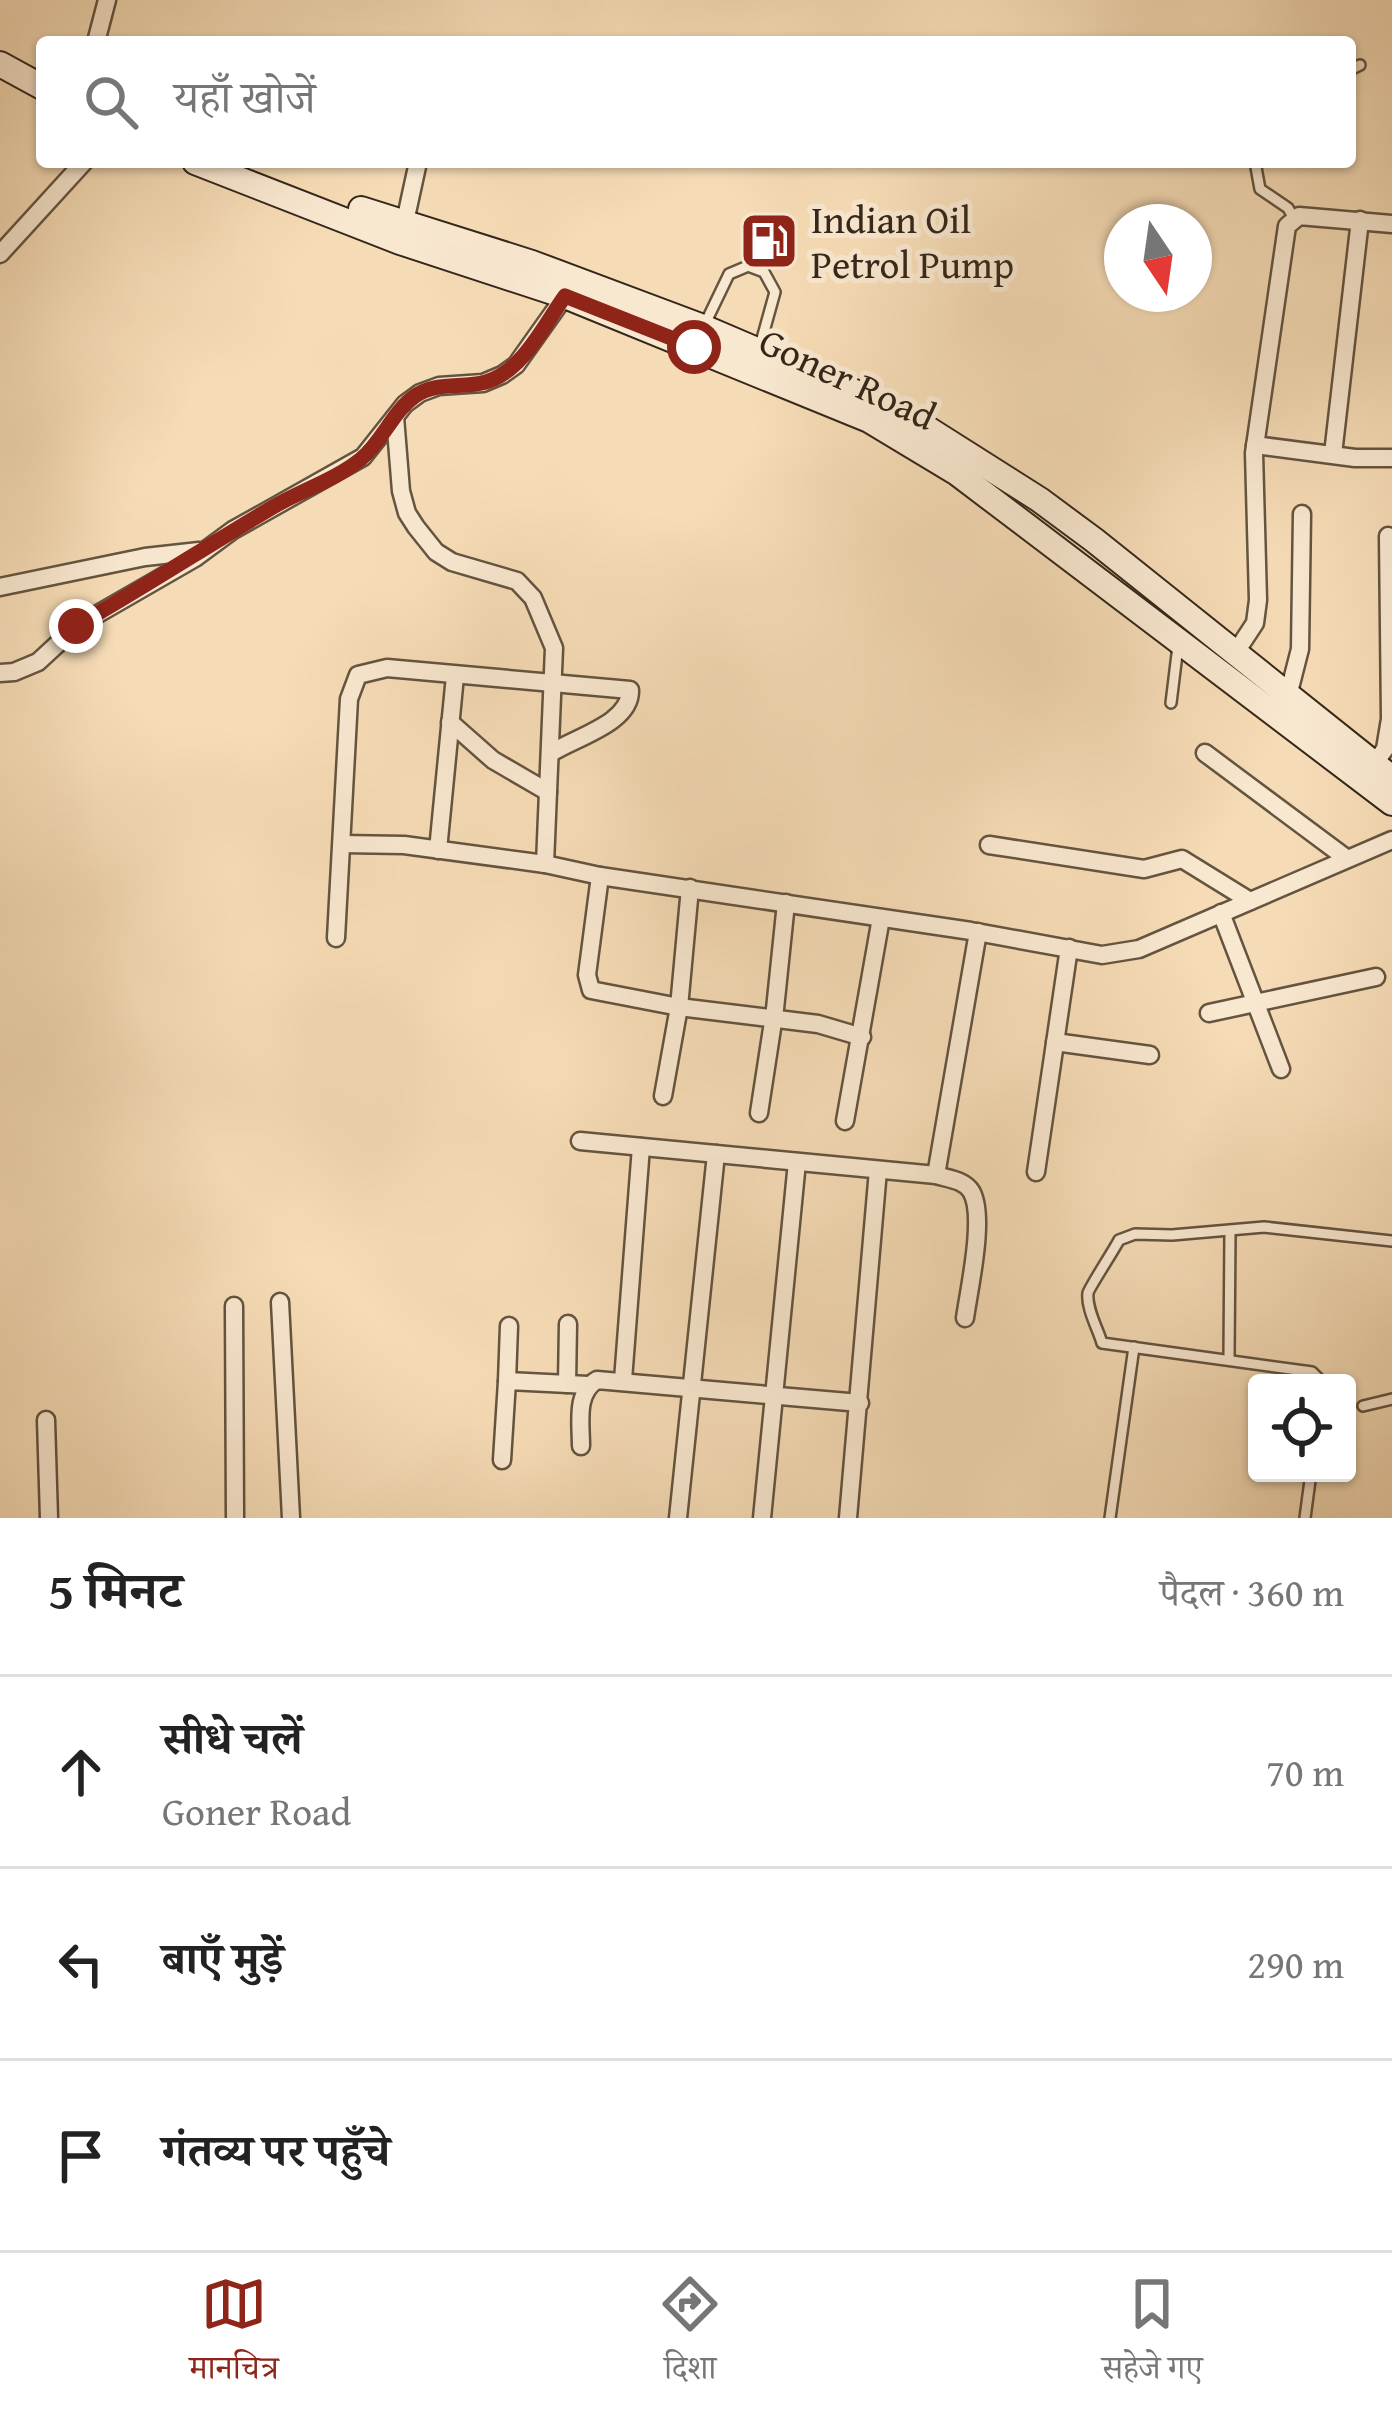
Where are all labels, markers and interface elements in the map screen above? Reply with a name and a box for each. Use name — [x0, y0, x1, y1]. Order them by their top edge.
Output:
search box — [36, 36, 1356, 168]
text: यहाँ खोजें — [174, 64, 316, 129]
icon: search — [78, 69, 144, 135]
place label: Indian Oil Petrol Pump — [811, 190, 1014, 292]
north arrow — [1104, 204, 1212, 312]
fuel station icon: Indian Oil Petrol Pump — [738, 210, 800, 272]
street label: Goner Road — [750, 312, 946, 443]
route start — [667, 320, 721, 374]
route end — [49, 599, 103, 653]
map controls — [1248, 1374, 1356, 1482]
button: locate — [1248, 1374, 1356, 1482]
text: 5 मिनट — [48, 1552, 182, 1627]
text: पैदल · 360 m — [1160, 1563, 1344, 1620]
text: सीधे चलें — [162, 1705, 302, 1770]
icon: ahead — [48, 1739, 114, 1805]
text: 70 m — [1266, 1743, 1344, 1800]
text: Goner Road — [162, 1782, 351, 1839]
text: बाएँ मुड़ें — [162, 1925, 283, 1990]
icon: left — [48, 1931, 114, 1997]
text: 290 m — [1247, 1935, 1344, 1992]
text: गंतव्य पर पहुँचे — [162, 2117, 390, 2182]
icon: arrive — [48, 2123, 114, 2189]
tab: मानचित्र — [189, 2271, 279, 2400]
tab: दिशा — [657, 2271, 723, 2400]
tab: सहेजे गए — [1102, 2271, 1203, 2400]

